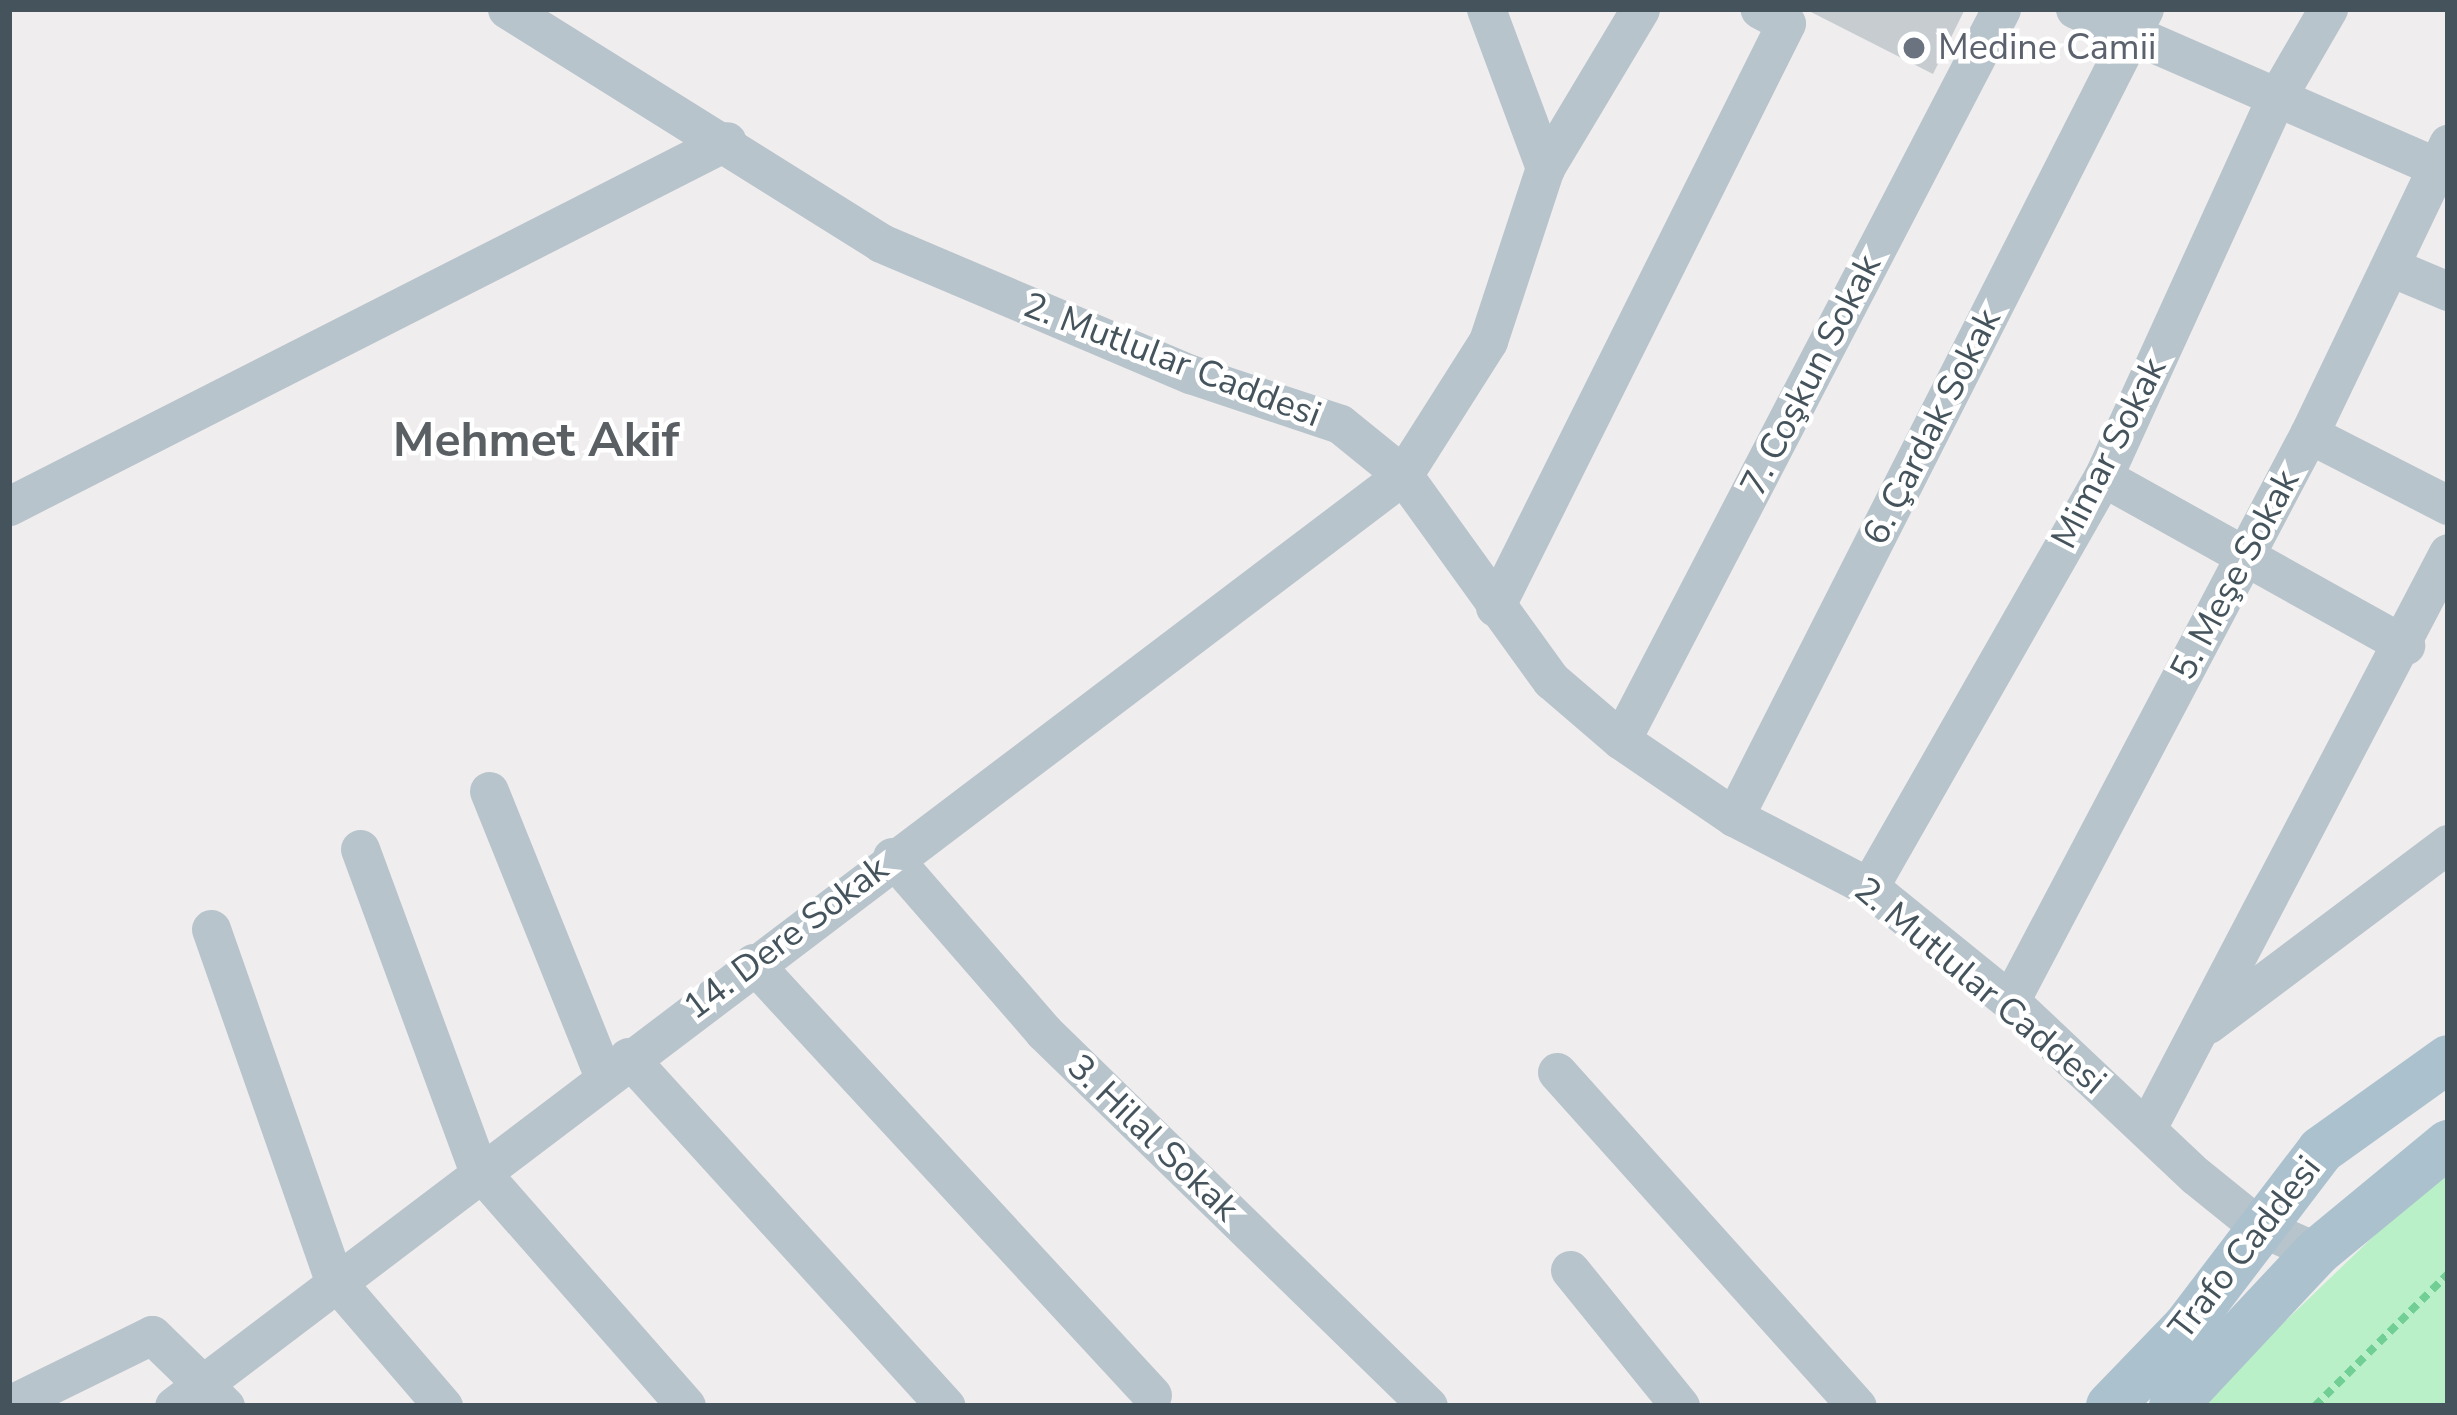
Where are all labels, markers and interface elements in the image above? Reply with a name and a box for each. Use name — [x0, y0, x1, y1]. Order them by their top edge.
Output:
place label: Medine Camii — [1938, 26, 2156, 70]
marker: Medine Camii — [1901, 35, 1927, 61]
street label: 7. Coşkun Sokak — [1732, 247, 1890, 503]
street label: 2. Mutlular Caddesi — [1017, 283, 1327, 437]
street label: 6. Çardak Sokak — [1854, 302, 2010, 552]
street label: Mimar Sokak — [2042, 350, 2176, 556]
district label: Mehmet Akif — [393, 412, 679, 470]
street label: 5. Meşe Sokak — [2162, 463, 2308, 687]
street label: 14. Dere Sokak — [675, 847, 897, 1029]
street label: 2. Mutlular Caddesi — [1846, 868, 2114, 1104]
street label: 3. Hilal Sokak — [1058, 1046, 1248, 1230]
street label: Trafo Caddesi — [2160, 1148, 2330, 1348]

